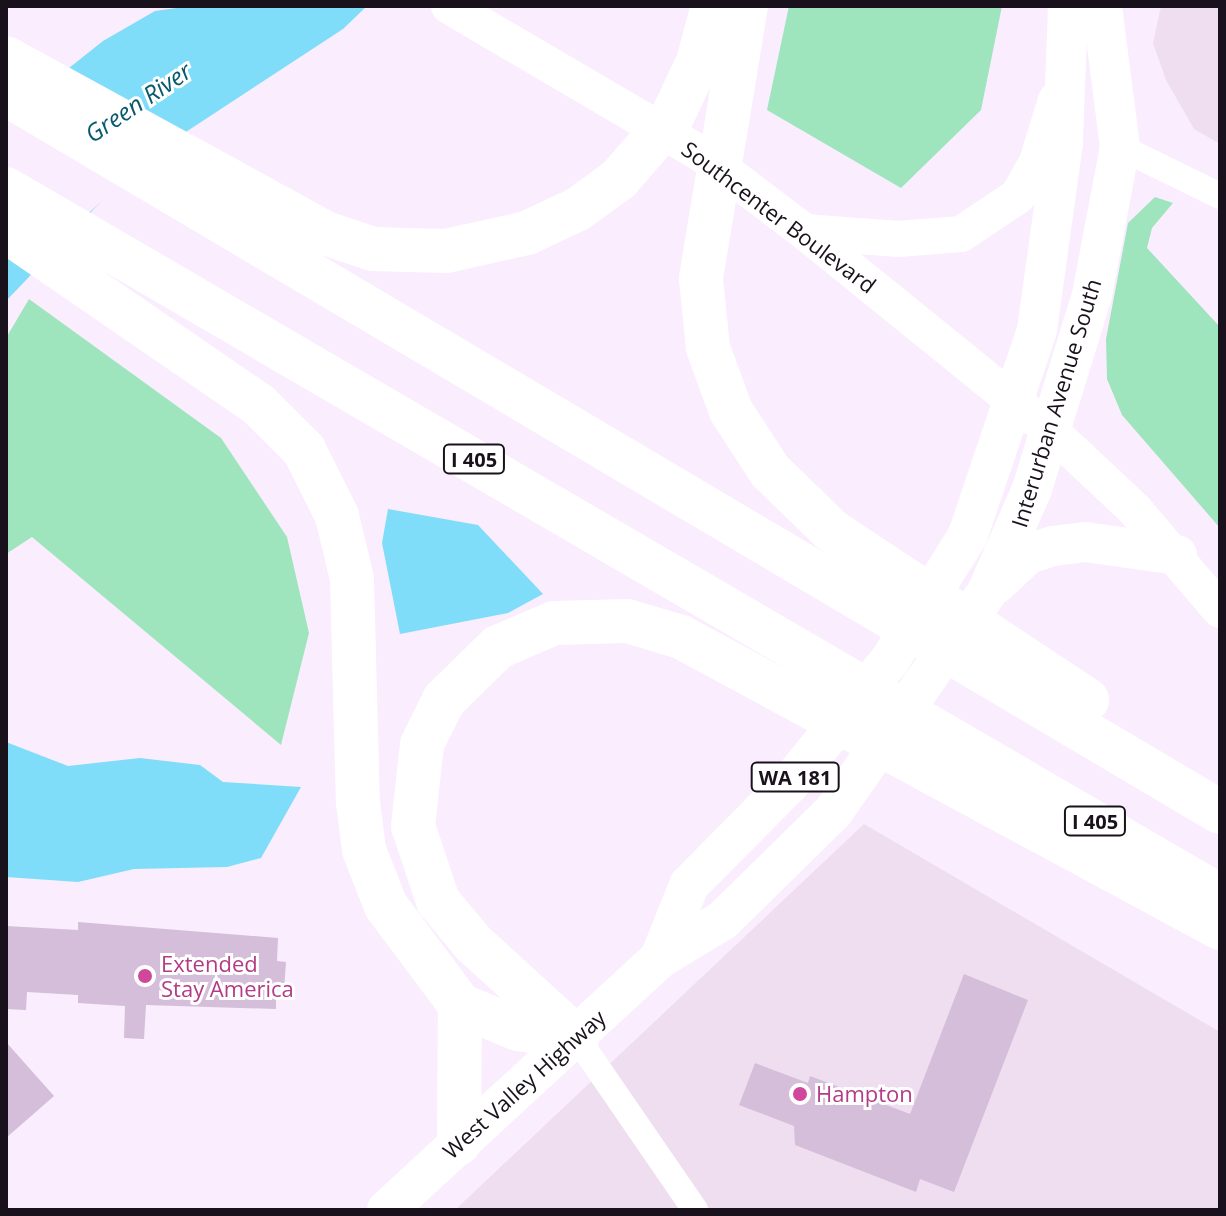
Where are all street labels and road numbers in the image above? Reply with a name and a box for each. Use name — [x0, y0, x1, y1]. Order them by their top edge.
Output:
street label: Southcenter Boulevard — [677, 135, 881, 299]
street label: Interurban Avenue South — [1006, 275, 1106, 531]
road number: I 405 — [442, 443, 506, 475]
road number: WA 181 — [749, 761, 841, 793]
road number: I 405 — [1063, 805, 1127, 837]
street label: West Valley Highway — [437, 1004, 611, 1164]

